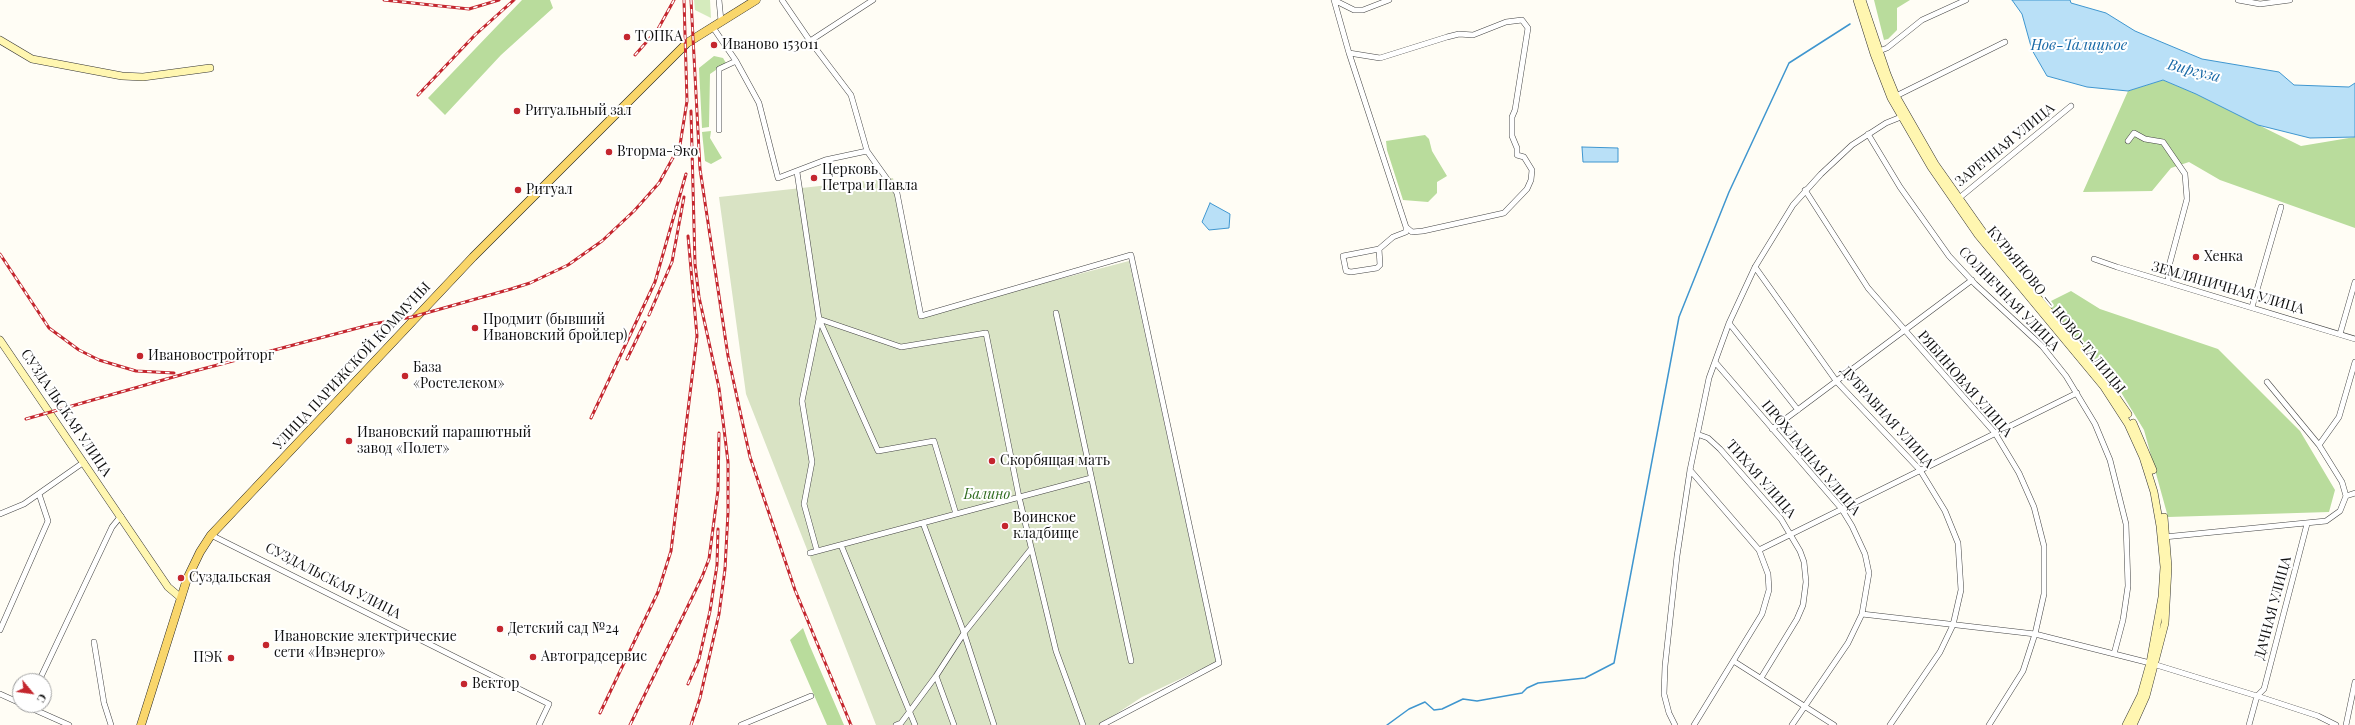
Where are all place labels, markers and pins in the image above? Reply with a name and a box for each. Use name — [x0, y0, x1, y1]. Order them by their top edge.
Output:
place label: ТОПКА — [635, 29, 683, 45]
marker: ТОПКА — [622, 32, 632, 42]
place label: Иваново 153011 — [722, 37, 818, 53]
marker: Иваново 153011 — [709, 40, 719, 50]
place label: Ритуальный зал — [525, 103, 632, 119]
marker: Ритуальный зал — [512, 106, 522, 116]
place label: Вторма-Эко — [617, 144, 698, 160]
marker: Вторма-Эко — [604, 147, 614, 157]
place label: Церковь Петра и Павла — [822, 162, 918, 194]
marker: Церковь Петра и Павла — [809, 173, 819, 183]
place label: Ритуал — [526, 182, 573, 198]
marker: Ритуал — [513, 185, 523, 195]
place label: Хенка — [2204, 249, 2243, 265]
marker: Хенка — [2191, 252, 2201, 262]
place label: Продмит (бывший Ивановский бройлер) — [483, 312, 627, 344]
marker: Продмит (бывший Ивановский бройлер) — [470, 323, 480, 333]
place label: Ивановостройторг — [148, 348, 274, 364]
marker: Ивановостройторг — [135, 351, 145, 361]
place label: База «Ростелеком» — [413, 360, 504, 392]
marker: База «Ростелеком» — [400, 371, 410, 381]
place label: Ивановский парашютный завод «Полет» — [357, 425, 531, 458]
marker: Ивановский парашютный завод «Полет» — [344, 436, 354, 446]
place label: Скорбящая мать — [1000, 453, 1110, 469]
marker: Скорбящая мать — [987, 456, 997, 466]
place label: Воинское кладбище — [1013, 510, 1079, 542]
marker: Воинское кладбище — [1000, 521, 1010, 531]
place label: Суздальская — [189, 570, 271, 586]
marker: Суздальская — [176, 573, 186, 583]
place label: Детский сад №24 — [508, 621, 619, 637]
marker: Детский сад №24 — [495, 624, 505, 634]
place label: Ивановские электрические сети «Ивэнерго» — [274, 629, 457, 662]
marker: Ивановские электрические сети «Ивэнерго» — [261, 640, 271, 650]
place label: Автоградсервис — [541, 649, 647, 665]
place label: ПЭК — [193, 650, 223, 666]
marker: Автоградсервис — [528, 652, 538, 662]
marker: ПЭК — [226, 653, 236, 663]
place label: Вектор — [472, 676, 519, 692]
marker: Вектор — [459, 679, 469, 689]

